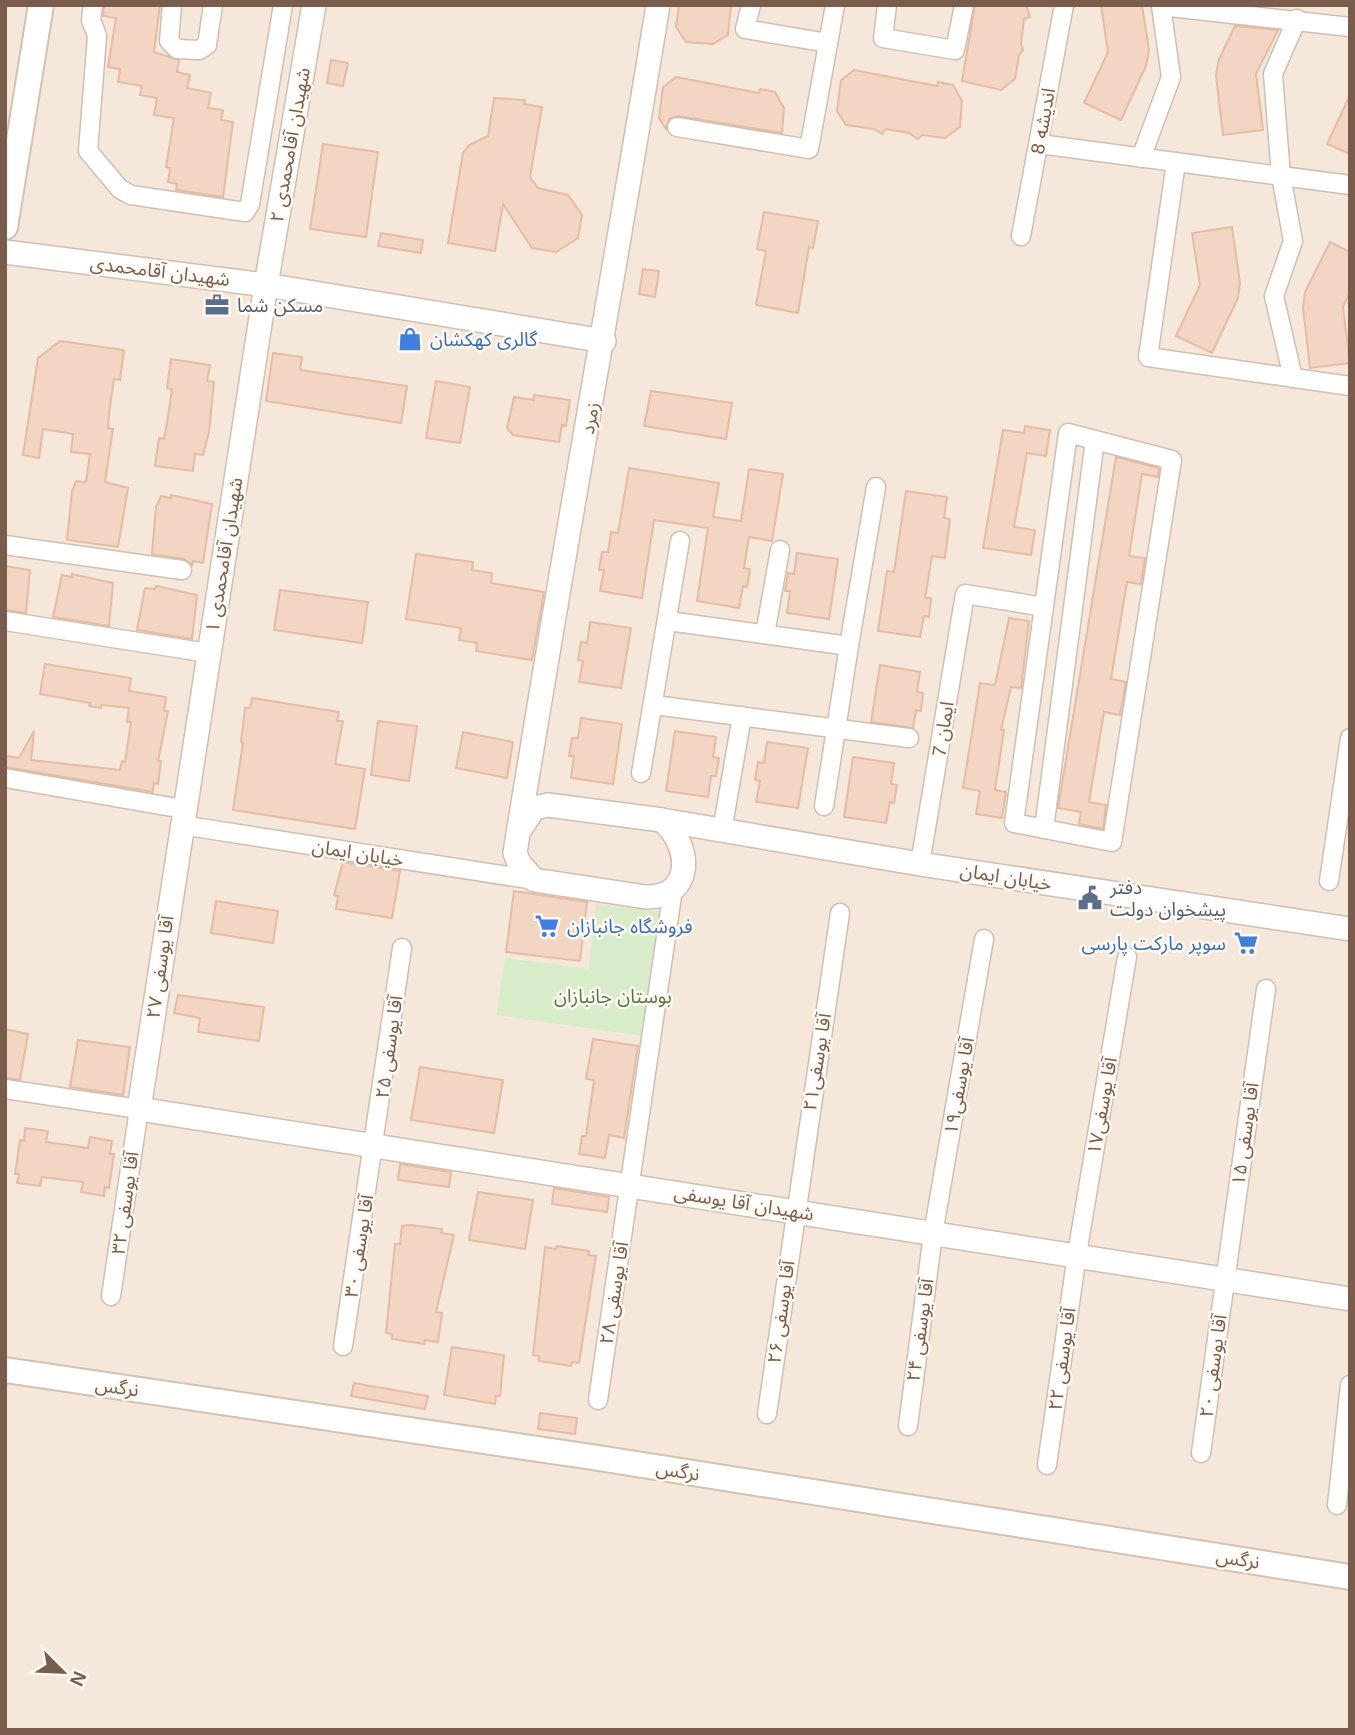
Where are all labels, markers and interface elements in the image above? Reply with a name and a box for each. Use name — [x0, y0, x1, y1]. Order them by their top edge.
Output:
street label: شهیدان آقامحمدی ۲ — [266, 66, 314, 224]
street label: اندیشه 8 — [1027, 86, 1059, 156]
street label: شهیدان آقامحمدی — [89, 252, 231, 290]
office icon: مسکن شما — [203, 291, 231, 319]
place label: مسکن شما — [237, 295, 323, 317]
shop icon: گالری کهکشان — [396, 325, 424, 353]
place label: گالری کهکشان — [430, 329, 539, 351]
street label: زمرد — [577, 400, 604, 436]
street label: شهیدان آقامحمدی ۱ — [201, 476, 247, 634]
street label: ایمان 7 — [928, 700, 958, 758]
street label: خیابان ایمان — [311, 835, 405, 871]
street label: خیابان ایمان — [959, 859, 1053, 895]
place label: دفتر پیشخوان دولت — [1109, 877, 1226, 922]
public building icon: دفتر پیشخوان دولت — [1076, 884, 1104, 912]
supermarket icon: فروشگاه جانبازان — [533, 912, 561, 940]
street label: آقا یوسفی ۲۷ — [142, 913, 179, 1020]
place label: فروشگاه جانبازان — [567, 916, 692, 938]
supermarket icon: سوپر مارکت پارسی — [1232, 929, 1260, 957]
place label: سوپر مارکت پارسی — [1082, 933, 1226, 956]
park label: بوستان جانبازان — [554, 986, 672, 1008]
street label: آقا یوسفی ۲۵ — [371, 993, 408, 1100]
street label: آقا یوسفی۲۱ — [799, 1010, 836, 1112]
street label: آقا یوسفی۱۹ — [940, 1034, 979, 1136]
street label: آقا یوسفی۱۷ — [1083, 1054, 1122, 1156]
street label: آقا یوسفی ۱۵ — [1227, 1080, 1264, 1187]
street label: آقا یوسفی ۳۲ — [107, 1149, 144, 1256]
street label: شهیدان آقا یوسفی — [672, 1182, 815, 1225]
street label: آقا یوسفی ۳۰ — [341, 1192, 379, 1299]
street label: آقا یوسفی ۲۸ — [596, 1239, 634, 1346]
street label: آقا یوسفی ۲۶ — [763, 1258, 800, 1365]
street label: آقا یوسفی ۲۴ — [902, 1276, 939, 1383]
street label: آقا یوسفی ۲۲ — [1044, 1305, 1081, 1412]
street label: آقا یوسفی ۲۰ — [1195, 1312, 1232, 1419]
street label: نرگس — [94, 1374, 140, 1401]
street label: نرگس — [655, 1457, 701, 1486]
street label: نرگس — [1215, 1545, 1261, 1574]
north arrow — [28, 1637, 98, 1707]
text: N — [66, 1668, 90, 1689]

